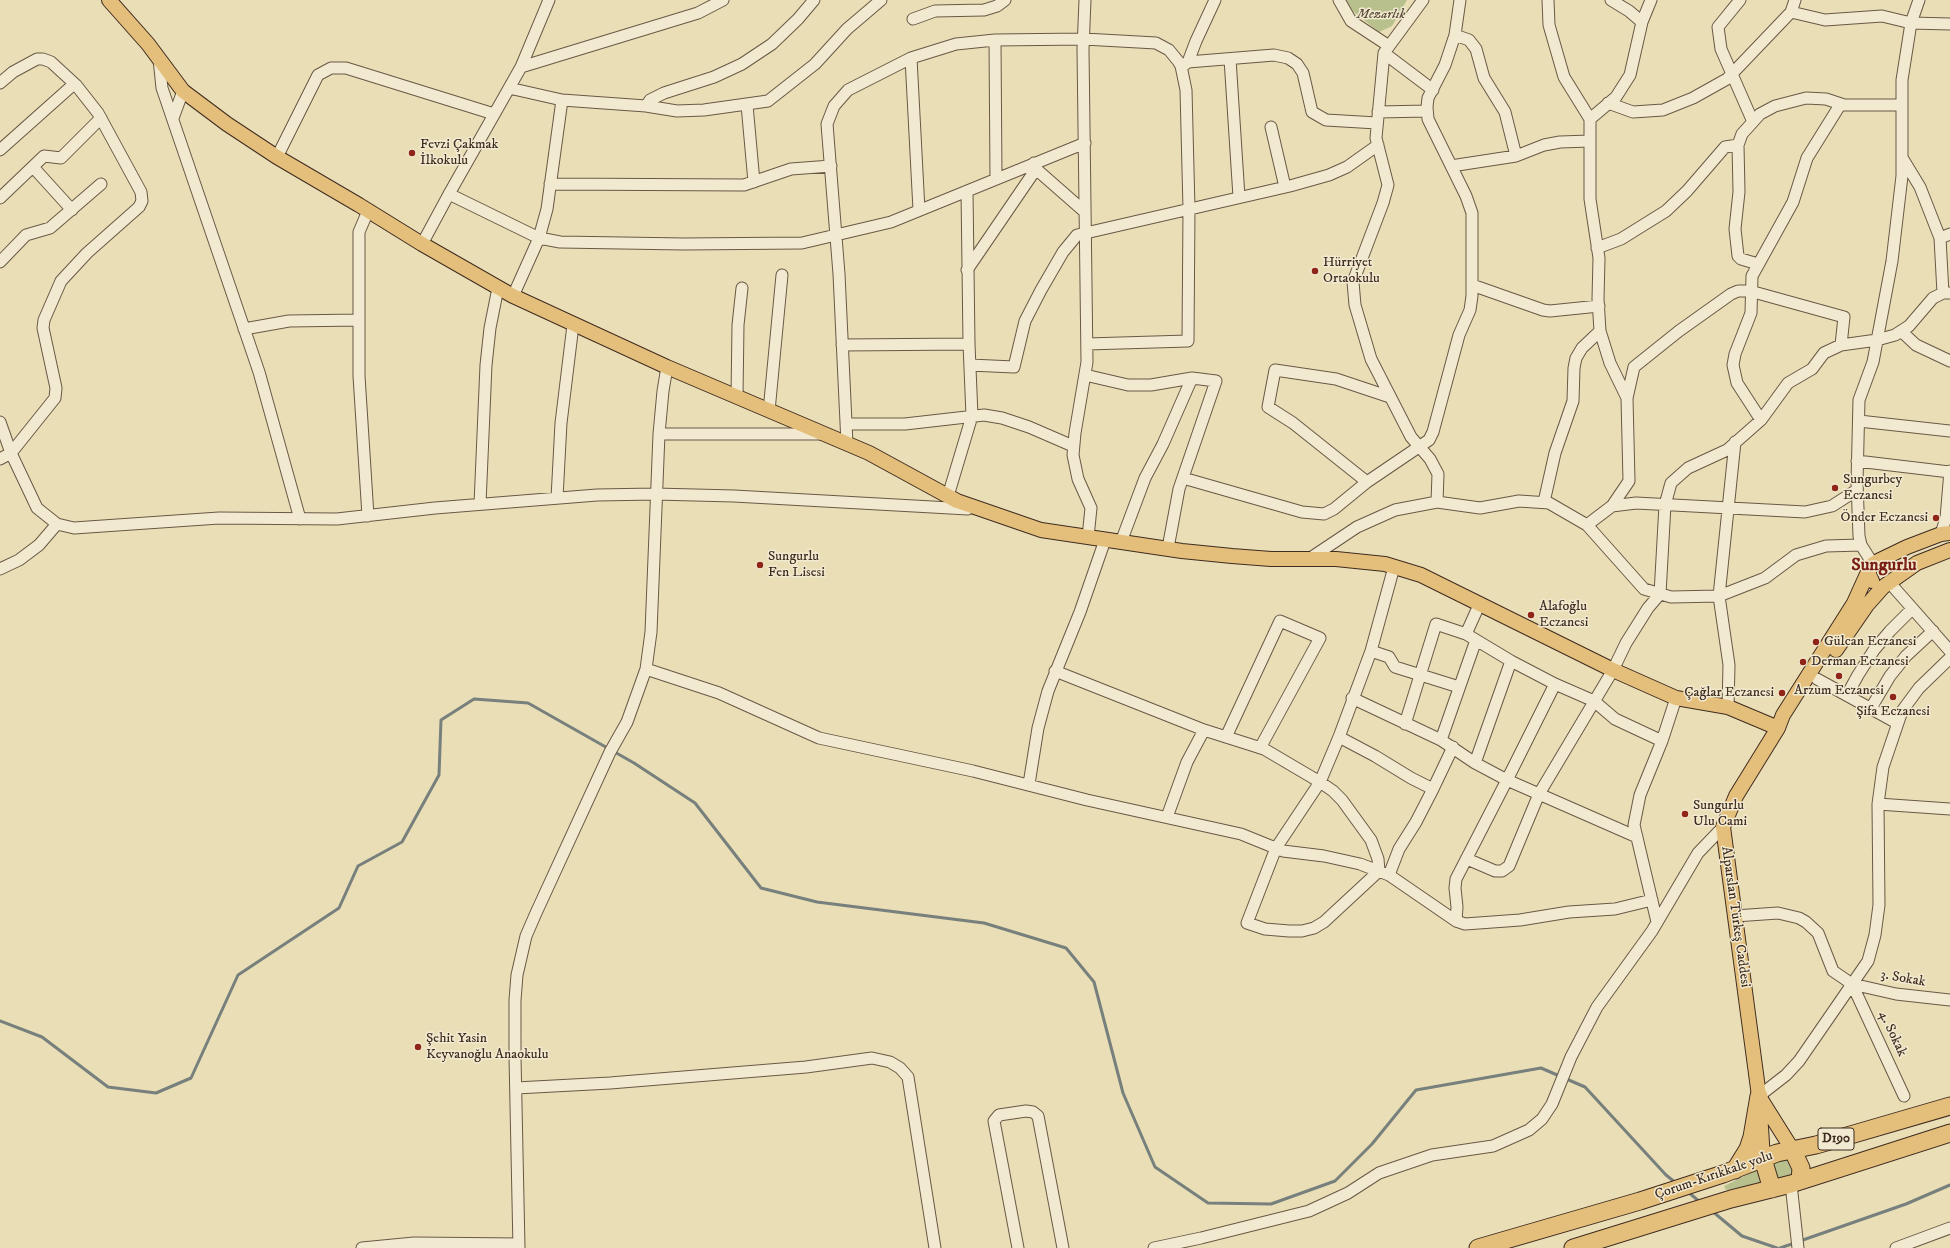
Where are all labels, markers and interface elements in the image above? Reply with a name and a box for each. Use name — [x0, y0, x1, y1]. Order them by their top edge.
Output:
park label: Mezarlık — [1357, 7, 1405, 23]
place label: Fevzi Çakmak İlkokulu — [420, 137, 498, 170]
marker: Fevzi Çakmak İlkokulu — [407, 148, 417, 158]
place label: Hürriyet Ortaokulu — [1323, 255, 1380, 288]
marker: Hürriyet Ortaokulu — [1310, 266, 1320, 276]
place label: Sungurbey Eczanesi — [1843, 472, 1902, 504]
marker: Sungurbey Eczanesi — [1830, 483, 1840, 493]
place label: Önder Eczanesi — [1841, 510, 1928, 526]
marker: Önder Eczanesi — [1931, 513, 1941, 523]
place label: Sungurlu Fen Lisesi — [768, 549, 825, 582]
district label: Sungurlu — [1851, 555, 1917, 577]
marker: Sungurlu Fen Lisesi — [755, 560, 765, 570]
place label: Alafoğlu Eczanesi — [1539, 599, 1588, 632]
marker: Alafoğlu Eczanesi — [1526, 610, 1536, 620]
place label: Gülcan Eczanesi — [1824, 634, 1916, 650]
marker: Gülcan Eczanesi — [1811, 637, 1821, 647]
place label: Derman Eczanesi — [1811, 654, 1909, 670]
marker: Derman Eczanesi — [1798, 657, 1808, 667]
marker: Arzum Eczanesi — [1834, 671, 1844, 681]
place label: Arzum Eczanesi — [1794, 683, 1884, 699]
place label: Çağlar Eczanesi — [1684, 685, 1774, 701]
marker: Çağlar Eczanesi — [1777, 688, 1787, 698]
marker: Şifa Eczanesi — [1888, 692, 1898, 702]
place label: Şifa Eczanesi — [1856, 704, 1930, 720]
place label: Sungurlu Ulu Cami — [1693, 798, 1747, 830]
marker: Sungurlu Ulu Cami — [1680, 809, 1690, 819]
street label: Alparslan Türkeş Caddesi — [1717, 845, 1753, 989]
street label: 3. Sokak — [1879, 967, 1927, 991]
street label: 4. Sokak — [1874, 1008, 1910, 1060]
place label: Şehit Yasin Keyvanoğlu Anaokulu — [426, 1031, 549, 1064]
marker: Şehit Yasin Keyvanoğlu Anaokulu — [413, 1042, 423, 1052]
road number: D190 — [1818, 1128, 1854, 1150]
street label: Çorum-Kırıkkale yolu — [1653, 1148, 1775, 1204]

